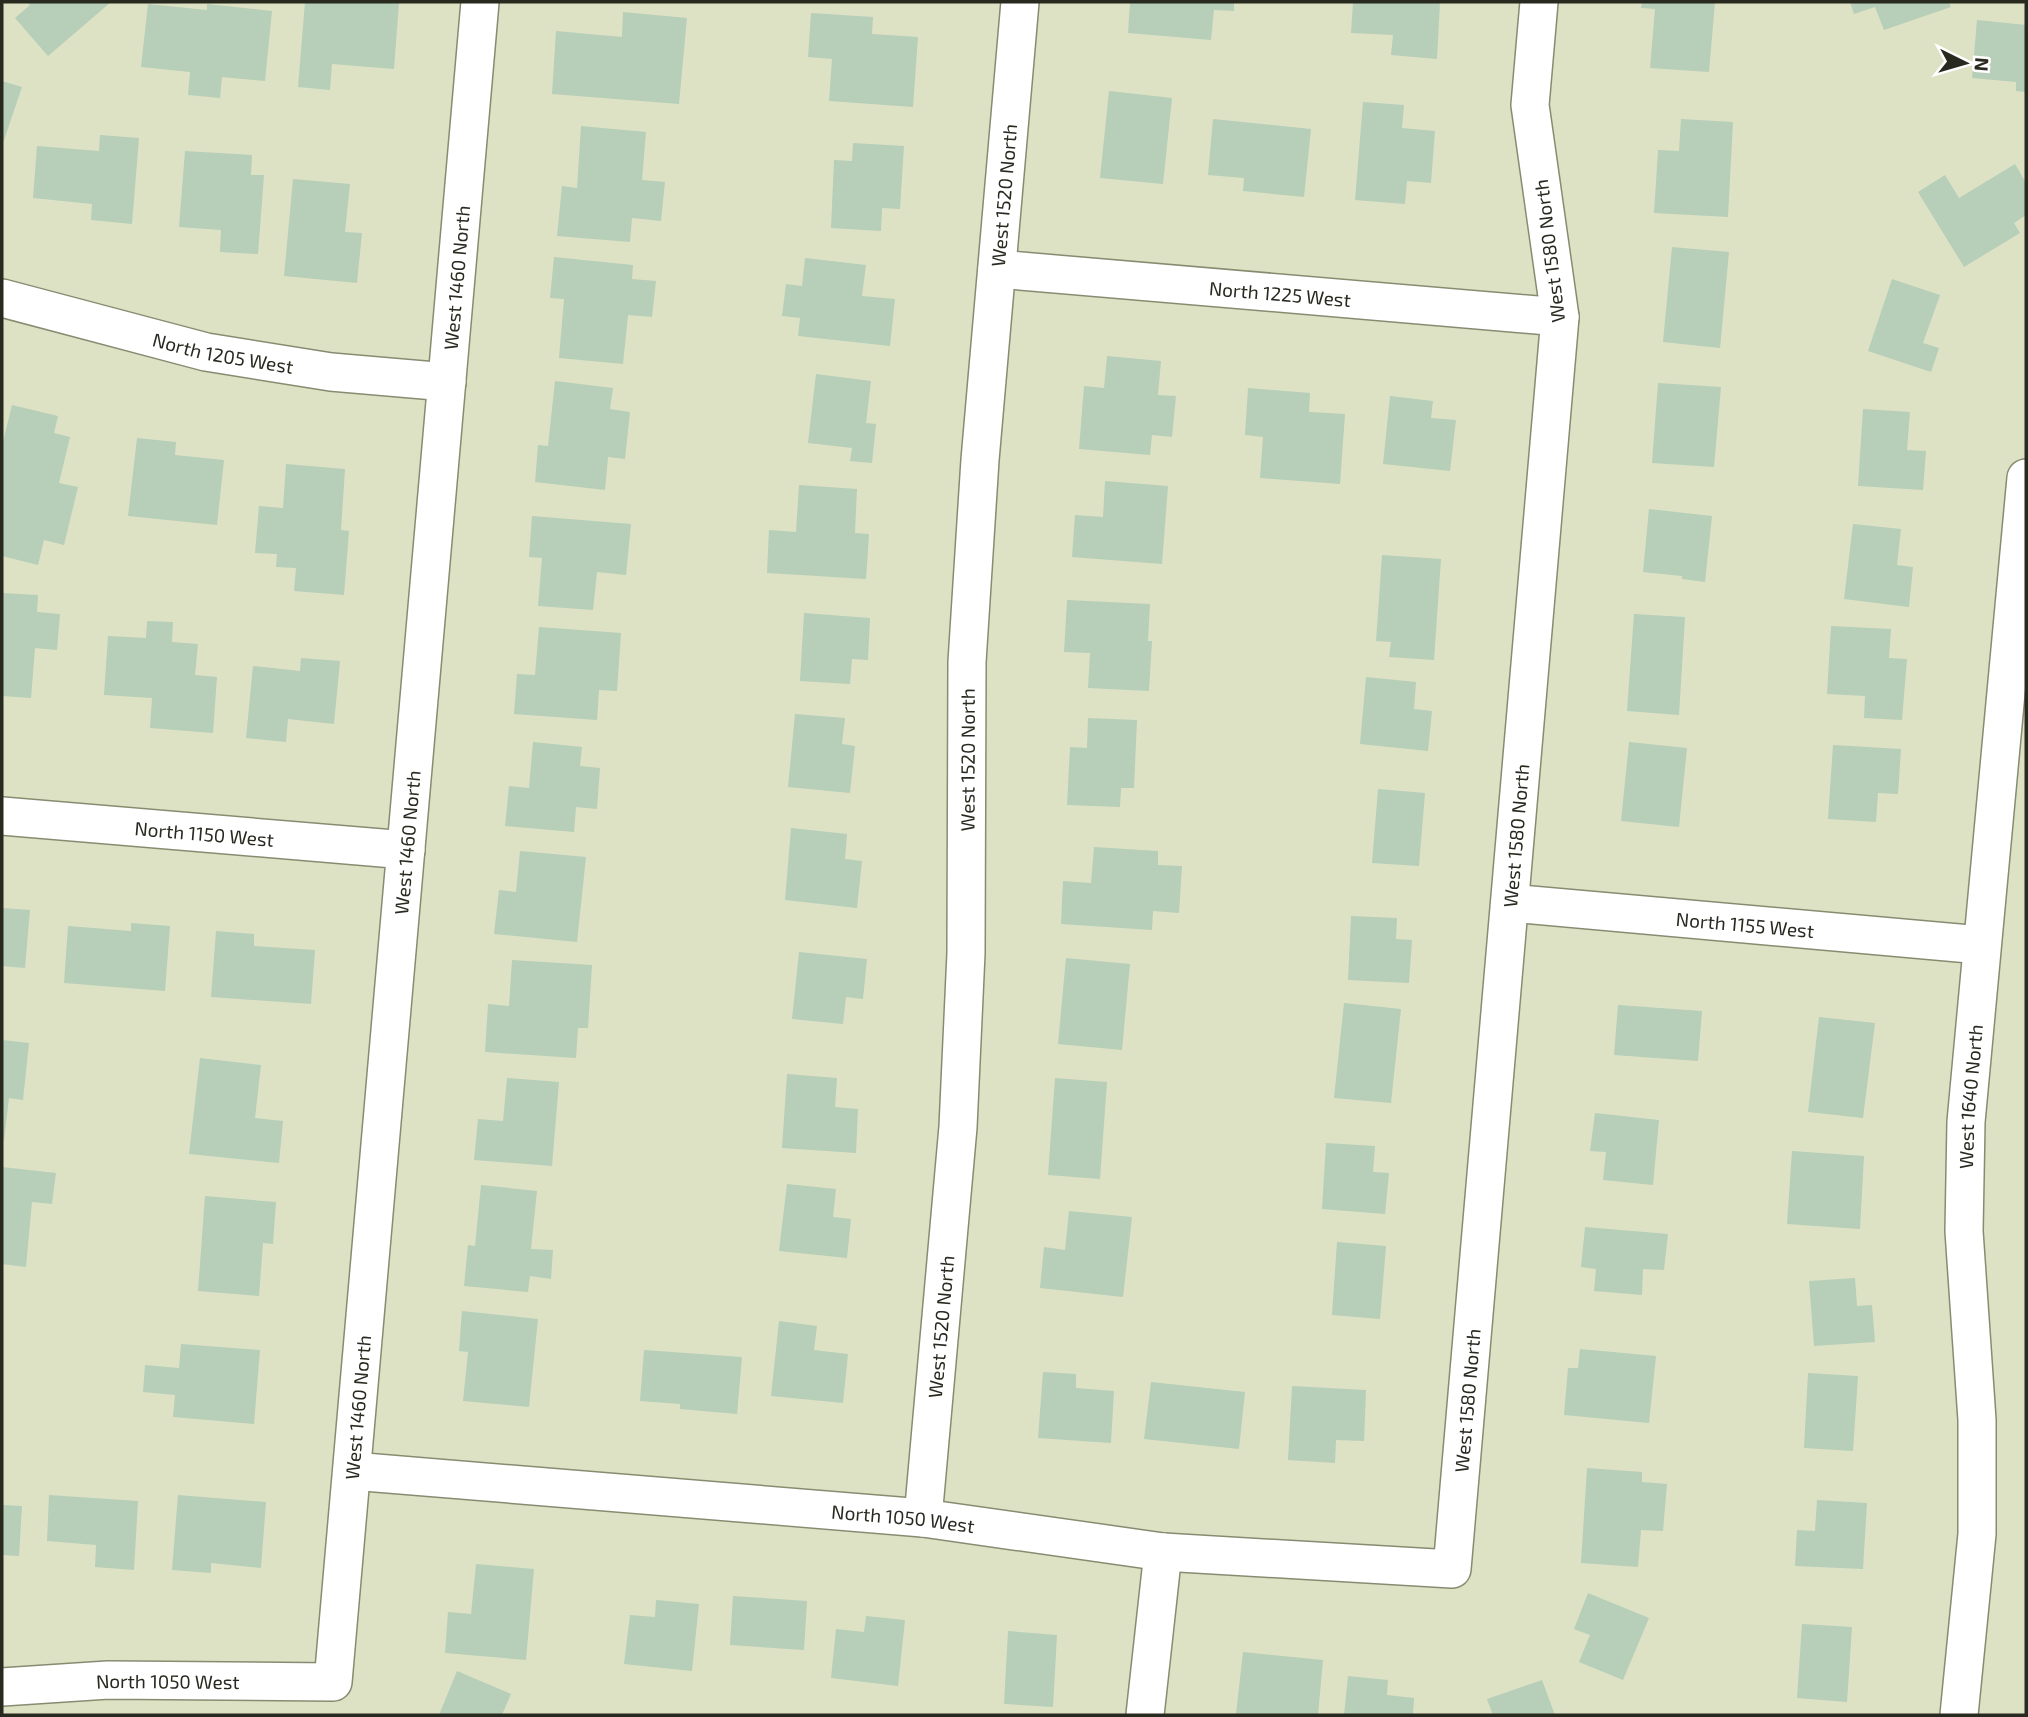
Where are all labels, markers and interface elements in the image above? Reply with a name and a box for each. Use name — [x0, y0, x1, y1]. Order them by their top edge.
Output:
north arrow — [1930, 28, 2000, 98]
text: N — [1970, 57, 1994, 72]
street label: West 1520 North — [985, 123, 1021, 268]
street label: West 1580 North — [1529, 178, 1569, 324]
street label: West 1460 North — [438, 204, 474, 351]
street label: North 1225 West — [1208, 276, 1352, 311]
street label: North 1205 West — [150, 327, 295, 377]
street label: West 1520 North — [955, 688, 978, 831]
street label: West 1580 North — [1498, 763, 1533, 908]
street label: West 1460 North — [389, 769, 424, 916]
street label: North 1150 West — [134, 816, 275, 850]
street label: North 1155 West — [1675, 906, 1815, 942]
street label: West 1640 North — [1954, 1023, 1987, 1169]
street label: West 1520 North — [922, 1254, 958, 1399]
street label: West 1580 North — [1449, 1328, 1484, 1473]
street label: West 1460 North — [339, 1334, 375, 1481]
street label: North 1050 West — [831, 1499, 976, 1537]
street label: North 1050 West — [95, 1668, 240, 1693]

